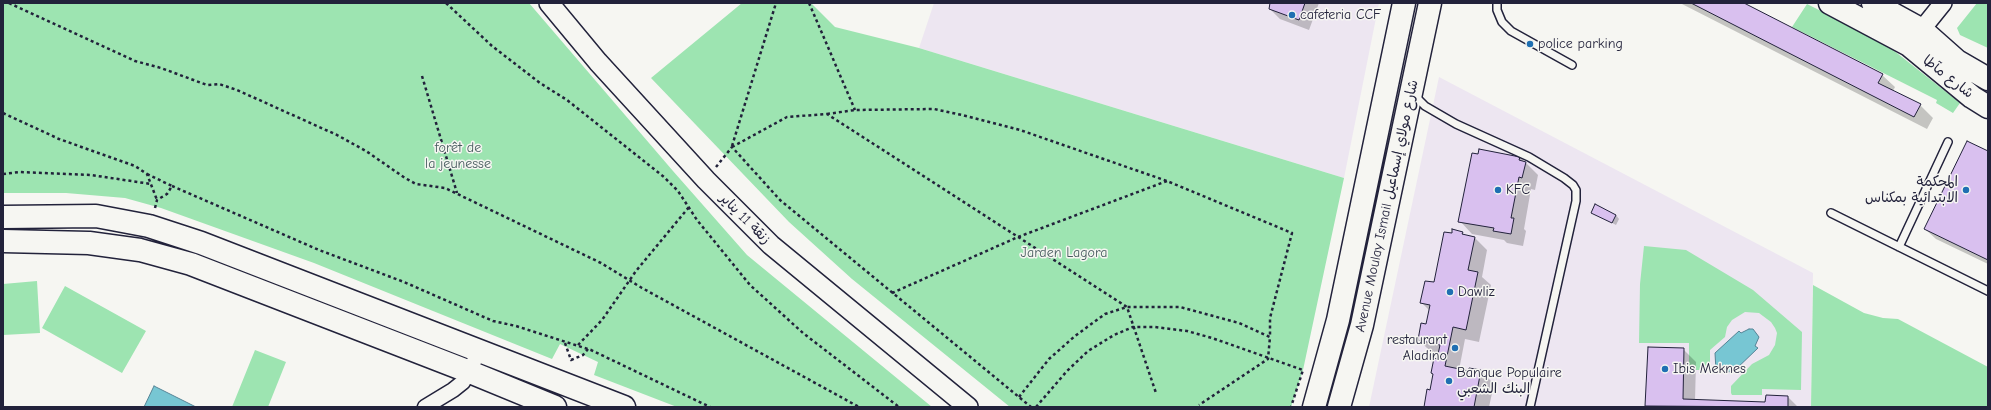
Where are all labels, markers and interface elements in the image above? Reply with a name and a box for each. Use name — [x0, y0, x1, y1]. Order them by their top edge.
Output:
place label: cafeteria CCF — [1300, 7, 1381, 23]
marker: cafeteria CCF — [1287, 10, 1297, 20]
place label: police parking — [1538, 36, 1623, 52]
marker: police parking — [1525, 39, 1535, 49]
street label: شارع مآطا — [1919, 52, 1977, 102]
street label: Avenue Moulay Ismail شارع مولاي إسماعيل — [1352, 78, 1422, 334]
park label: forêt de la jeunesse — [425, 140, 491, 172]
place label: المحكمة الابتدائية بمكناس — [1865, 174, 1958, 206]
place label: KFC — [1506, 182, 1530, 198]
marker: KFC — [1493, 185, 1503, 195]
marker: المحكمة الابتدائية بمكناس — [1961, 185, 1971, 195]
street label: زنقة 11 يناير — [716, 190, 774, 248]
park label: Jarden Lagora — [1021, 245, 1107, 261]
place label: Dawliz — [1458, 284, 1495, 300]
marker: Dawliz — [1445, 287, 1455, 297]
place label: restaurant Aladino — [1387, 332, 1447, 364]
marker: restaurant Aladino — [1450, 343, 1460, 353]
place label: Ibis Meknes — [1673, 361, 1746, 377]
marker: Ibis Meknes — [1660, 364, 1670, 374]
place label: Banque Populaire البنك الشعبي — [1457, 365, 1562, 398]
marker: Banque Populaire البنك الشعبي — [1444, 376, 1454, 386]

